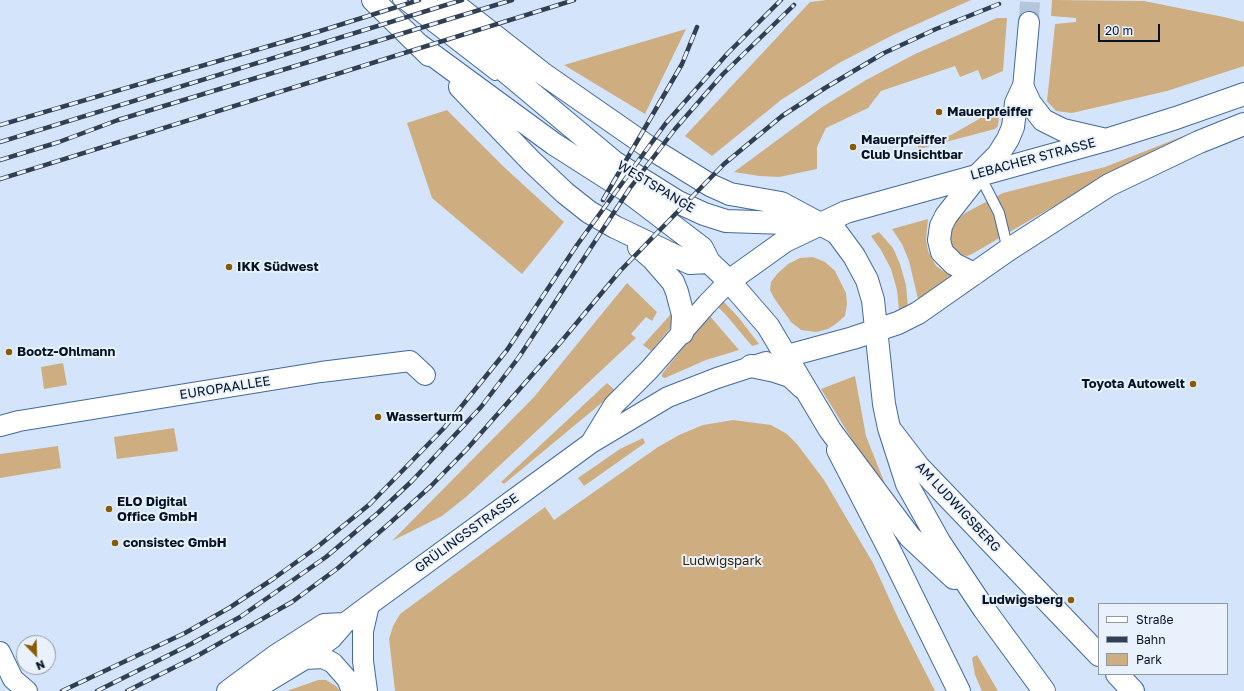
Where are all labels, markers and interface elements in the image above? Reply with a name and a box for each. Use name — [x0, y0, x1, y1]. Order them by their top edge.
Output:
scale bar — [1100, 16, 1162, 42]
text: 20 m — [1105, 23, 1133, 38]
place label: Mauerpfeiffer — [947, 104, 1033, 120]
marker: Mauerpfeiffer — [934, 107, 944, 117]
place label: Mauerpfeiffer Club Unsichtbar — [861, 132, 963, 163]
street label: LEBACHER STRASSE — [969, 135, 1097, 183]
marker: Mauerpfeiffer Club Unsichtbar — [848, 142, 858, 152]
street label: WESTSPANGE — [614, 158, 698, 216]
place label: IKK Südwest — [237, 259, 319, 275]
marker: IKK Südwest — [224, 262, 234, 272]
place label: Bootz-Ohlmann — [17, 344, 115, 360]
marker: Bootz-Ohlmann — [4, 347, 14, 357]
street label: EUROPAALLEE — [178, 373, 272, 403]
place label: Toyota Autowelt — [1081, 376, 1185, 392]
marker: Toyota Autowelt — [1188, 379, 1198, 389]
place label: Wasserturm — [386, 409, 463, 425]
marker: Wasserturm — [373, 412, 383, 422]
street label: AM LUDWIGSBERG — [912, 459, 1004, 555]
street label: GRÜLINGSSTRASSE — [412, 490, 522, 576]
place label: ELO Digital Office GmbH — [117, 494, 198, 525]
marker: ELO Digital Office GmbH — [104, 504, 114, 514]
place label: consistec GmbH — [123, 535, 227, 551]
marker: consistec GmbH — [110, 538, 120, 548]
park label: Ludwigspark — [682, 553, 762, 569]
place label: Ludwigsberg — [982, 592, 1063, 608]
marker: Ludwigsberg — [1066, 595, 1076, 605]
legend — [1098, 603, 1228, 675]
text: Straße — [1136, 612, 1174, 627]
text: Bahn — [1136, 632, 1166, 647]
north arrow — [16, 635, 56, 675]
text: Park — [1136, 652, 1162, 667]
text: N — [34, 658, 47, 673]

